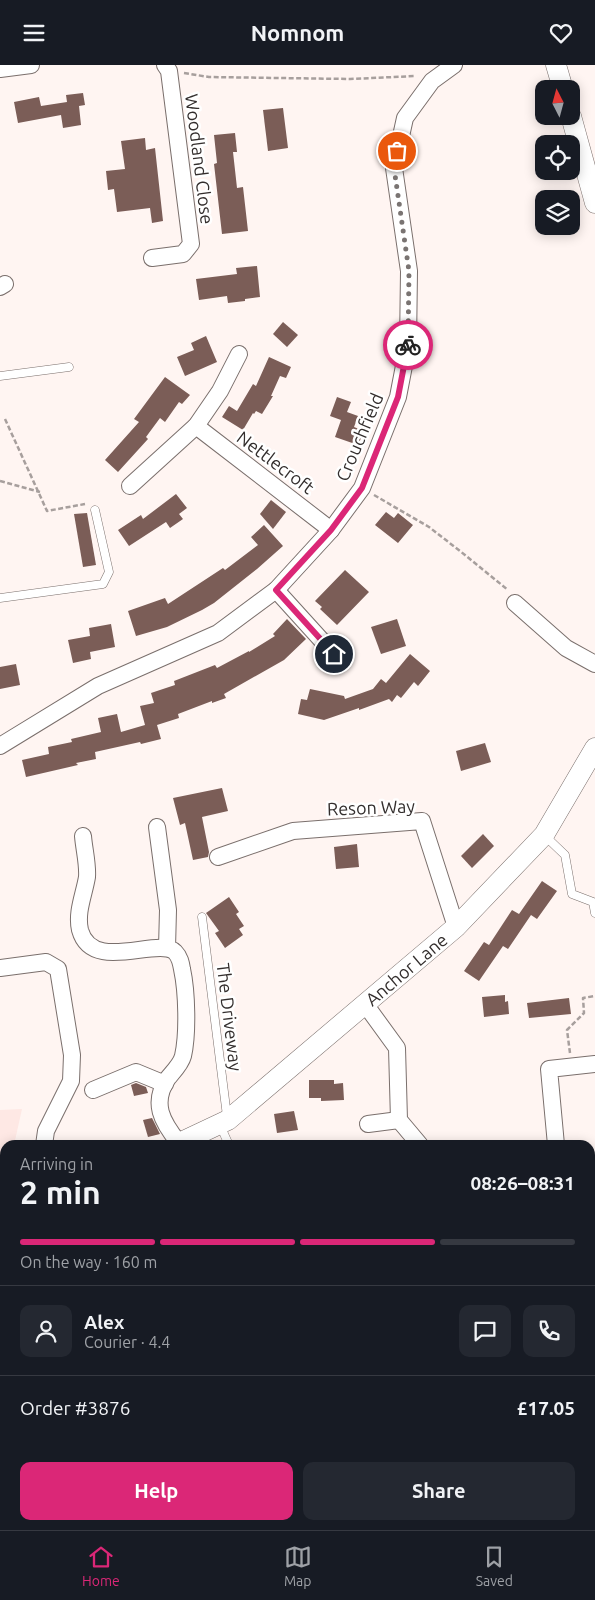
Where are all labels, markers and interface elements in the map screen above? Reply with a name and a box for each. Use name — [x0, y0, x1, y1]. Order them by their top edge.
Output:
icon: menu — [20, 19, 48, 47]
icon: heart — [547, 19, 575, 47]
text: Nomnom — [251, 20, 344, 45]
north arrow — [535, 80, 580, 125]
map controls — [535, 80, 580, 235]
street label: Woodland Close — [182, 93, 218, 225]
pin — [376, 130, 418, 172]
button: locate — [535, 135, 580, 180]
icon: bag — [383, 137, 411, 165]
button: layers — [535, 190, 580, 235]
courier — [383, 320, 433, 370]
icon: bike — [394, 331, 422, 359]
street label: Crouchfield — [331, 390, 387, 484]
street label: Nettlecroft — [234, 427, 318, 497]
pin — [313, 633, 355, 675]
icon: home — [320, 640, 348, 668]
street label: Reson Way — [327, 795, 416, 819]
street label: Anchor Lane — [361, 929, 451, 1009]
street label: The Driveway — [213, 962, 247, 1073]
text: Arriving in — [20, 1155, 93, 1173]
text: 08:26–08:31 — [470, 1172, 575, 1194]
text: 2 min — [20, 1174, 101, 1210]
text: On the way · 160 m — [20, 1253, 157, 1271]
button: person — [20, 1305, 72, 1357]
button: chat — [459, 1305, 511, 1357]
button: phone — [523, 1305, 575, 1357]
text: Alex — [84, 1311, 124, 1333]
text: Courier · 4.4 — [84, 1333, 170, 1351]
text: Order #3876 — [20, 1397, 130, 1419]
text: £17.05 — [517, 1397, 575, 1419]
button: Help — [20, 1462, 293, 1520]
button: Share — [303, 1462, 575, 1520]
tab: Home — [82, 1543, 120, 1589]
tab: Map — [284, 1543, 312, 1589]
tab: Saved — [476, 1543, 513, 1589]

